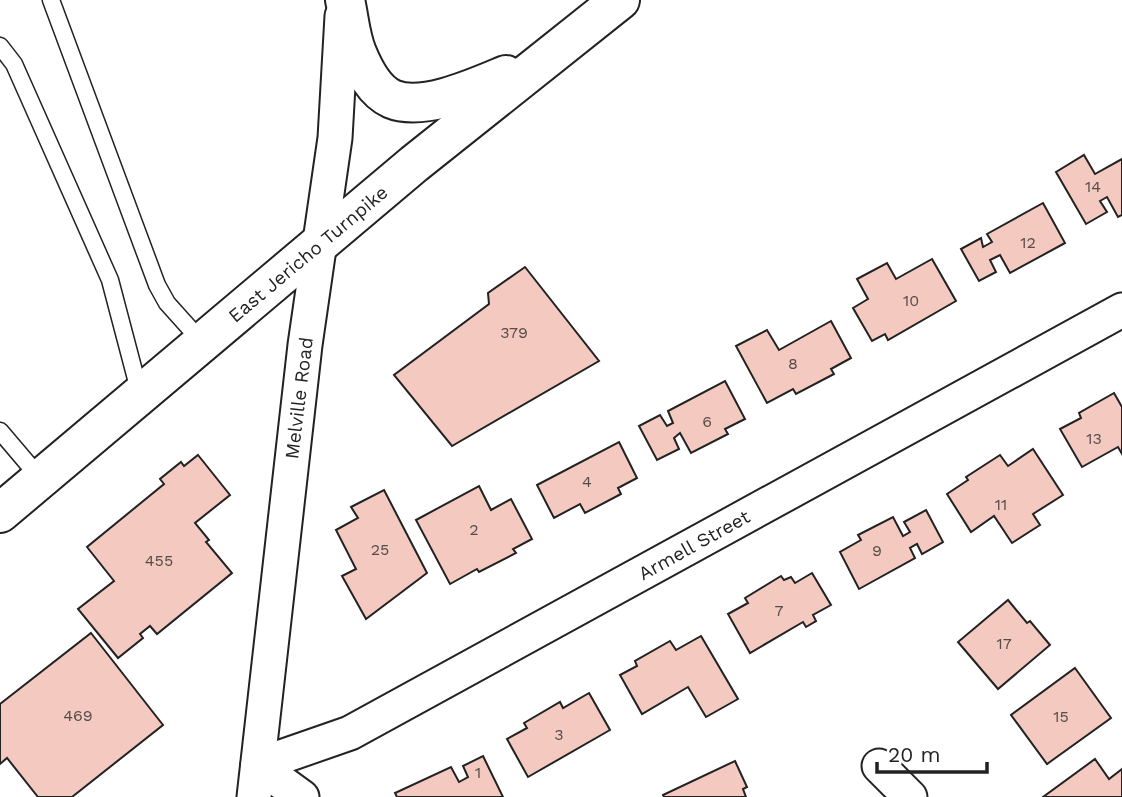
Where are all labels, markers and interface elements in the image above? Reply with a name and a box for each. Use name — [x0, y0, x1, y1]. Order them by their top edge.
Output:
house number: 14 — [1085, 177, 1101, 196]
street label: East Jericho Turnpike — [224, 181, 392, 327]
house number: 12 — [1020, 233, 1036, 252]
house number: 10 — [903, 291, 919, 310]
house number: 379 — [500, 323, 528, 342]
street label: Melville Road — [280, 336, 318, 460]
house number: 8 — [788, 354, 798, 373]
house number: 6 — [702, 412, 712, 431]
house number: 13 — [1086, 429, 1102, 448]
house number: 4 — [582, 472, 592, 491]
house number: 11 — [995, 495, 1007, 514]
street label: Armell Street — [634, 505, 754, 585]
house number: 2 — [469, 520, 479, 539]
house number: 25 — [371, 540, 389, 559]
house number: 9 — [872, 541, 882, 560]
house number: 455 — [145, 551, 173, 570]
house number: 7 — [775, 601, 784, 620]
house number: 17 — [996, 634, 1012, 653]
house number: 469 — [63, 706, 93, 725]
house number: 15 — [1053, 707, 1069, 726]
house number: 3 — [554, 725, 564, 744]
scale bar — [877, 730, 987, 774]
text: 20 m — [888, 742, 940, 767]
house number: 1 — [475, 763, 481, 782]

